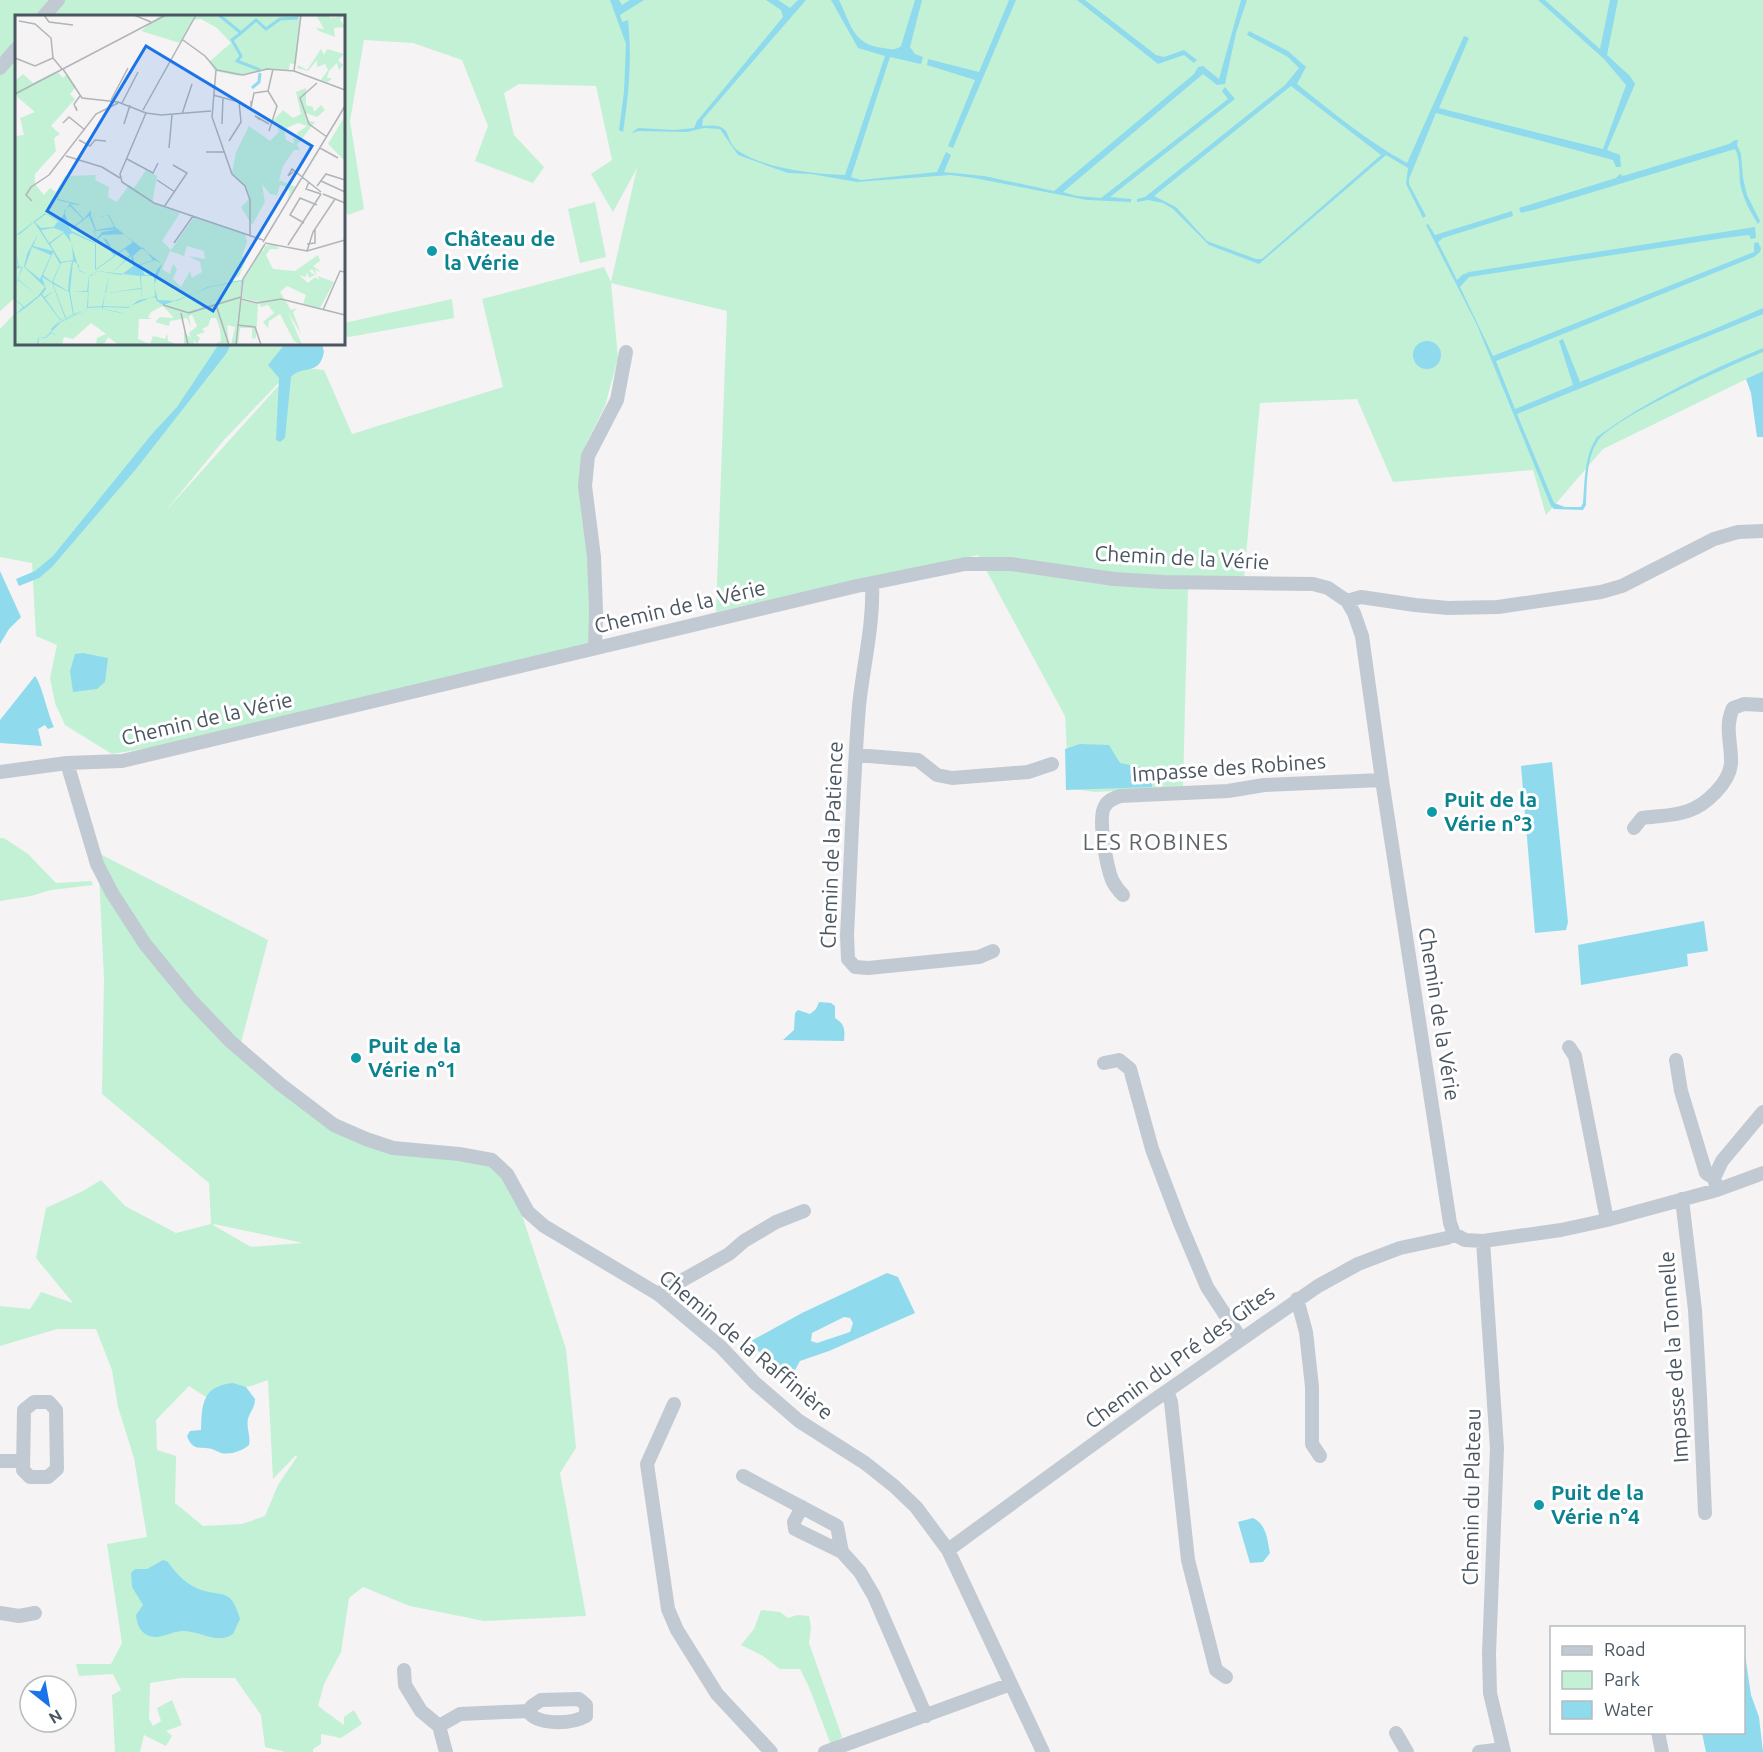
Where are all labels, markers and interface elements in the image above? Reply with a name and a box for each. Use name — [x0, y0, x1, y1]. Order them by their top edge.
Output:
inset map — [15, 15, 345, 345]
place label: Château de la Vérie — [444, 226, 555, 274]
marker: Château de la Vérie — [425, 244, 439, 258]
street label: Chemin de la Vérie — [1094, 540, 1270, 574]
street label: Chemin de la Vérie — [592, 575, 768, 637]
street label: Chemin de la Vérie — [119, 687, 295, 749]
street label: Chemin de la Patience — [815, 741, 847, 949]
street label: Impasse des Robines — [1131, 748, 1327, 786]
place label: Puit de la Vérie n°3 — [1444, 787, 1537, 835]
marker: Puit de la Vérie n°3 — [1425, 805, 1439, 819]
district label: LES ROBINES — [1083, 829, 1229, 854]
street label: Chemin de la Vérie — [1414, 925, 1466, 1102]
place label: Puit de la Vérie n°1 — [368, 1033, 461, 1081]
marker: Puit de la Vérie n°1 — [349, 1051, 363, 1065]
street label: Impasse de la Tonnelle — [1654, 1250, 1692, 1464]
street label: Chemin de la Raffinière — [655, 1265, 838, 1424]
street label: Chemin du Pré des Gîtes — [1080, 1279, 1279, 1433]
street label: Chemin du Plateau — [1457, 1408, 1485, 1586]
place label: Puit de la Vérie n°4 — [1551, 1480, 1644, 1528]
marker: Puit de la Vérie n°4 — [1532, 1498, 1546, 1512]
legend — [1550, 1626, 1745, 1734]
text: Road — [1604, 1639, 1646, 1659]
text: Park — [1604, 1669, 1640, 1689]
north arrow — [18, 1674, 78, 1734]
text: Water — [1604, 1699, 1654, 1719]
text: N — [46, 1706, 65, 1728]

